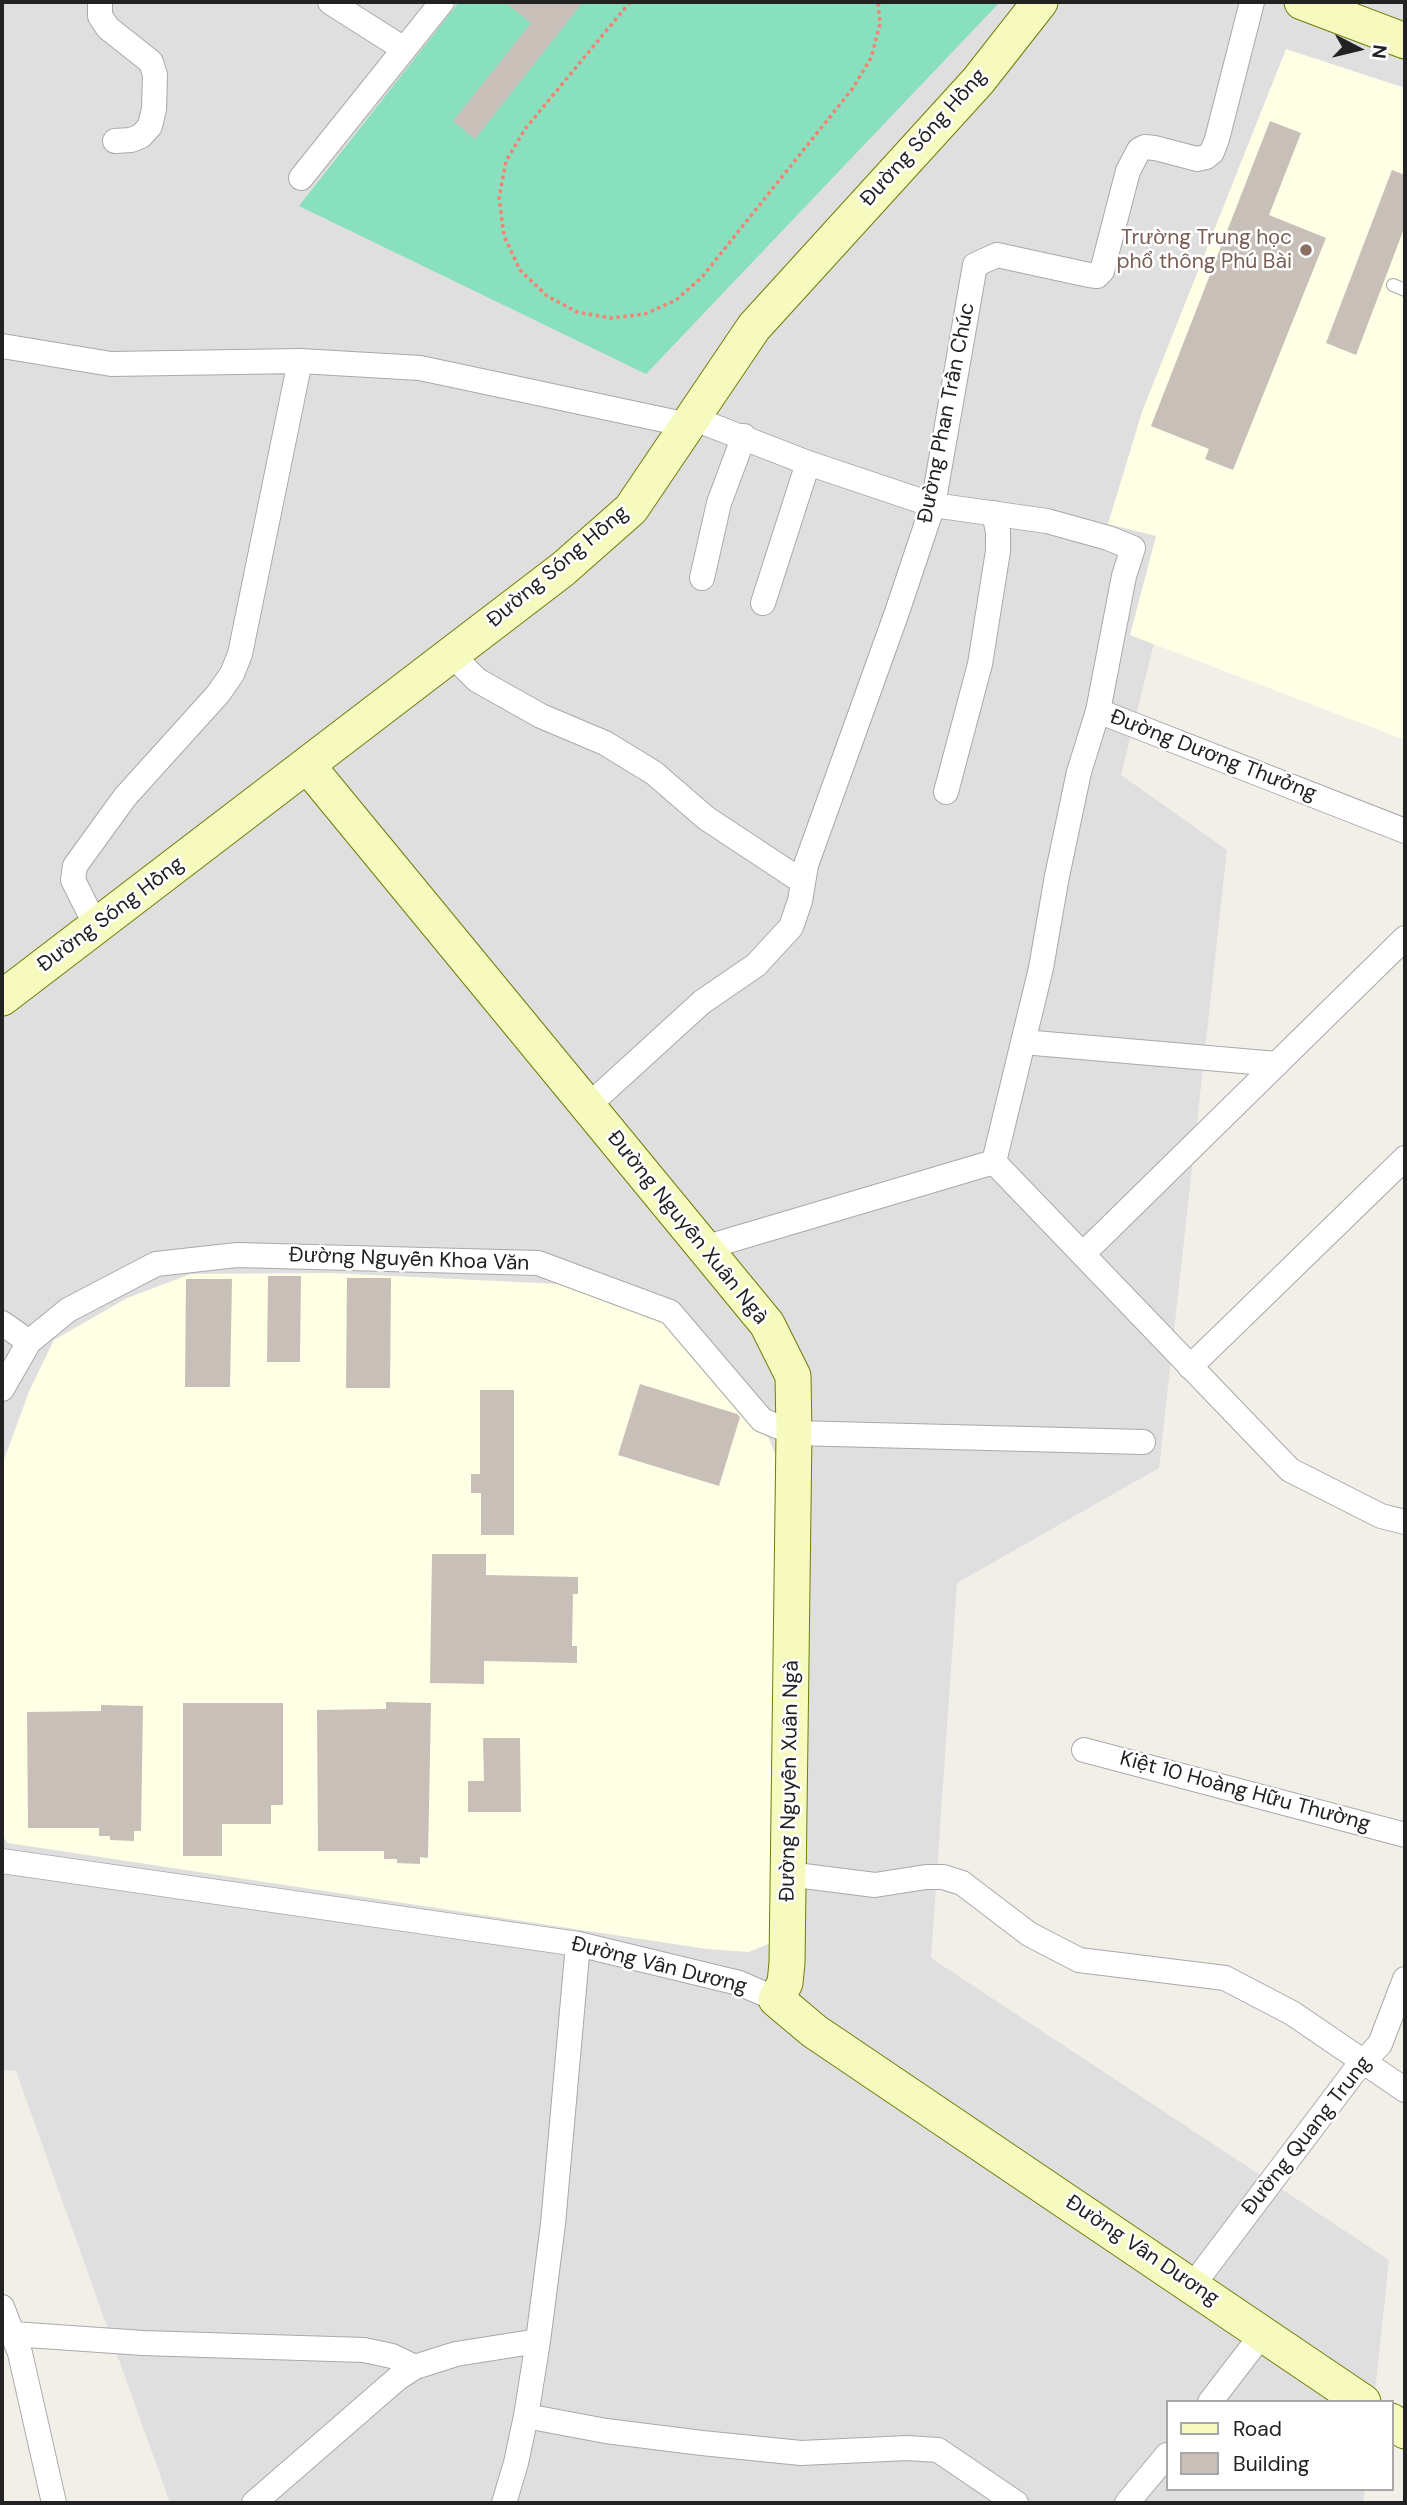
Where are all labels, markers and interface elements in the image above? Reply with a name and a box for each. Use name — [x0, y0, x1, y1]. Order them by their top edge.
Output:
north arrow — [1323, 14, 1393, 84]
text: N — [1366, 43, 1393, 60]
street label: Đường Sóng Hồng — [856, 64, 992, 212]
place label: Trường Trung học phổ thông Phú Bài — [1116, 225, 1292, 275]
marker: Trường Trung học phổ thông Phú Bài — [1298, 242, 1314, 258]
street label: Đường Phan Trần Chúc — [913, 301, 981, 525]
street label: Đường Sóng Hồng — [482, 501, 634, 633]
street label: Đường Dương Thưởng — [1106, 705, 1320, 807]
street label: Đường Sóng Hồng — [33, 852, 189, 978]
street label: Đường Nguyễn Xuân Ngà — [601, 1126, 773, 1330]
street label: Đường Nguyễn Khoa Văn — [288, 1243, 530, 1277]
street label: Đường Nguyễn Xuân Ngà — [775, 1660, 805, 1902]
street label: Kiệt 10 Hoàng Hữu Thường — [1117, 1746, 1373, 1838]
street label: Đường Vân Dương — [569, 1932, 749, 2000]
street label: Đường Quang Trung — [1237, 2051, 1377, 2221]
street label: Đường Vân Dương — [1060, 2190, 1224, 2312]
legend — [1166, 2400, 1393, 2491]
text: Road — [1233, 2415, 1282, 2443]
text: Building — [1233, 2450, 1309, 2478]

